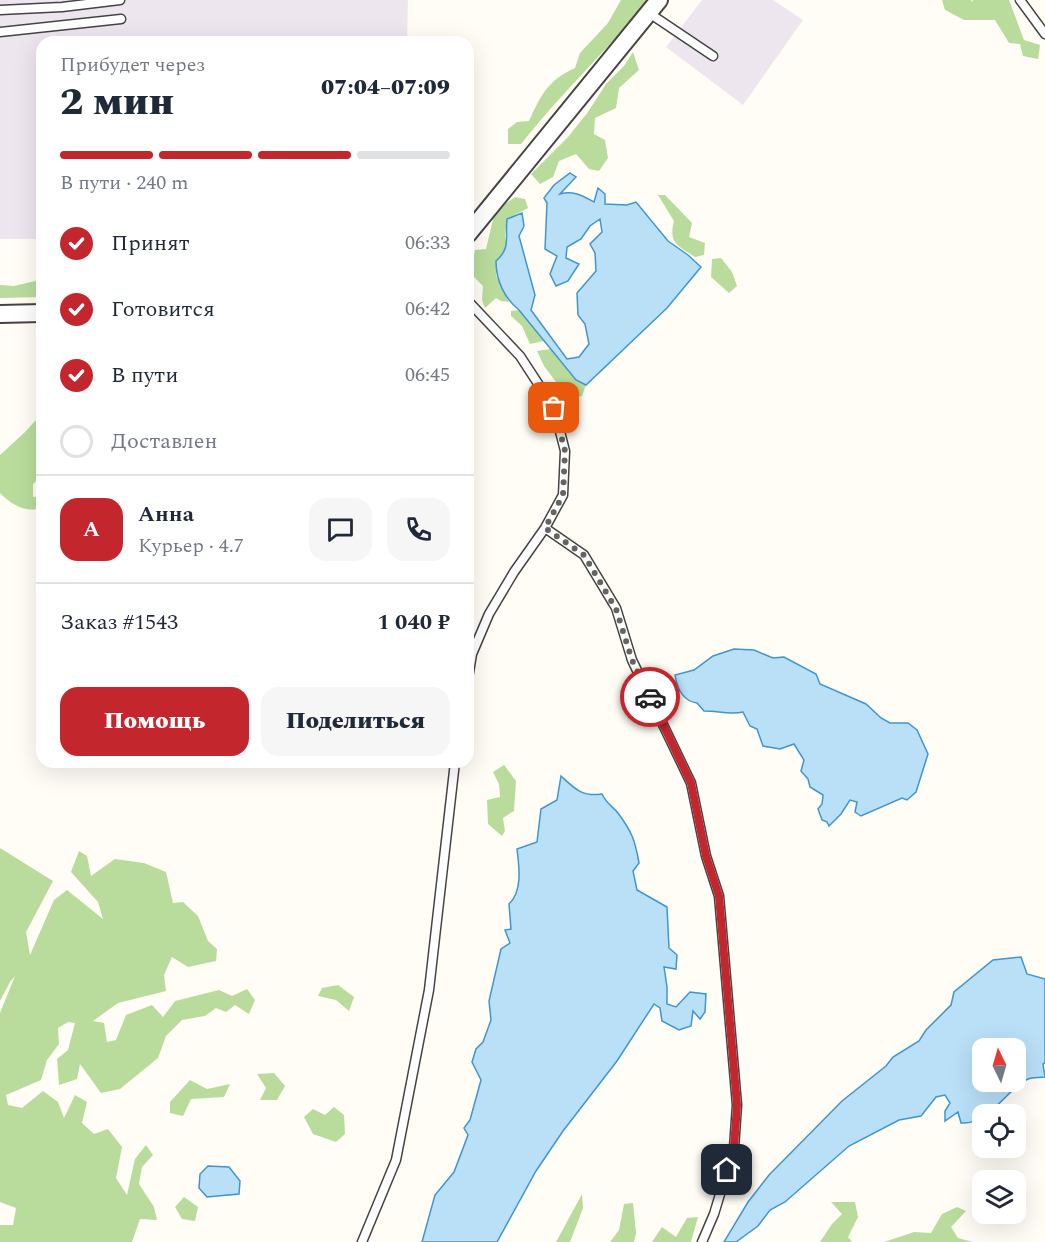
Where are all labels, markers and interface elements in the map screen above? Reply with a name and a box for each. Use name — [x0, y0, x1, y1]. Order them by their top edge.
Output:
text: Прибудет через — [60, 50, 205, 80]
text: 07:04–07:09 — [321, 71, 450, 104]
text: 2 мин — [60, 73, 174, 132]
text: В пути · 240 m — [60, 168, 188, 198]
icon: check — [60, 227, 93, 260]
text: Принят — [111, 227, 190, 260]
text: 06:33 — [405, 228, 450, 258]
icon: check — [60, 293, 93, 326]
text: Готовится — [111, 293, 215, 326]
text: 06:42 — [405, 294, 450, 324]
icon: check — [60, 359, 93, 392]
text: В пути — [111, 359, 178, 392]
text: 06:45 — [405, 360, 450, 390]
pin — [528, 382, 579, 433]
icon: bag — [537, 391, 570, 424]
text: Доставлен — [111, 425, 218, 458]
text: Анна — [138, 498, 194, 531]
button: chat — [309, 498, 372, 561]
button: phone — [387, 498, 450, 561]
text: А — [83, 513, 100, 546]
text: Курьер · 4.7 — [138, 531, 244, 561]
text: Заказ #1543 — [60, 606, 178, 639]
text: 1 040 ₽ — [377, 606, 450, 639]
courier — [620, 667, 680, 727]
icon: car — [634, 681, 667, 714]
button: Помощь — [60, 687, 249, 756]
button: Поделиться — [261, 687, 450, 756]
north arrow — [972, 1038, 1026, 1092]
map controls — [972, 1038, 1026, 1224]
button: locate — [972, 1104, 1026, 1158]
pin — [701, 1144, 752, 1195]
icon: home — [710, 1153, 743, 1186]
button: layers — [972, 1170, 1026, 1224]

